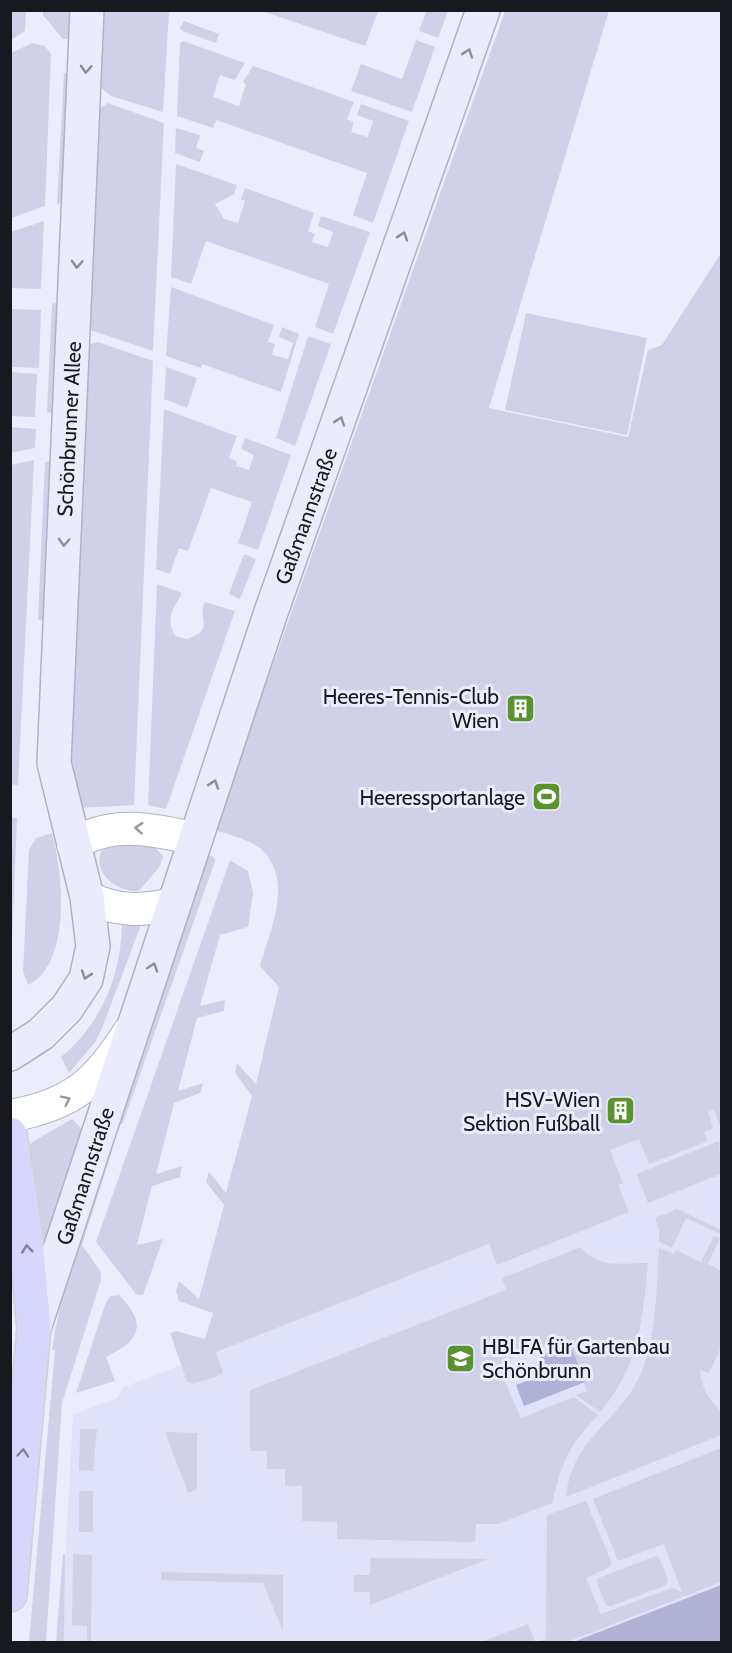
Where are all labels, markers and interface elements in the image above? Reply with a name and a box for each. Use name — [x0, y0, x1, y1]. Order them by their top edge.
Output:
one-way arrow — [461, 48, 474, 59]
one-way arrow — [79, 64, 92, 73]
one-way arrow — [395, 232, 408, 242]
one-way arrow — [70, 259, 83, 268]
street label: Schönbrunner Allee — [52, 340, 86, 517]
one-way arrow — [333, 416, 346, 427]
street label: Gaßmannstraße — [270, 444, 342, 588]
one-way arrow — [57, 538, 70, 547]
place label: Heeres-Tennis-Club Wien — [323, 684, 499, 733]
building icon: Heeres-Tennis-Club Wien — [504, 692, 536, 724]
one-way arrow — [207, 779, 219, 790]
sports icon: Heeressportanlage — [530, 781, 562, 813]
place label: Heeressportanlage — [359, 785, 525, 810]
one-way arrow — [134, 822, 143, 835]
one-way arrow — [146, 962, 158, 973]
one-way arrow — [80, 969, 93, 979]
place label: HSV-Wien Sektion Fußball — [463, 1087, 600, 1136]
one-way arrow — [60, 1095, 71, 1107]
building icon: HSV-Wien Sektion Fußball — [605, 1095, 637, 1127]
street label: Gaßmannstraße — [51, 1104, 119, 1248]
one-way arrow — [21, 1245, 34, 1254]
place label: HBLFA für Gartenbau Schönbrunn — [482, 1334, 670, 1383]
school or university icon: HBLFA für Gartenbau Schönbrunn — [445, 1342, 477, 1374]
one-way arrow — [16, 1449, 29, 1458]

